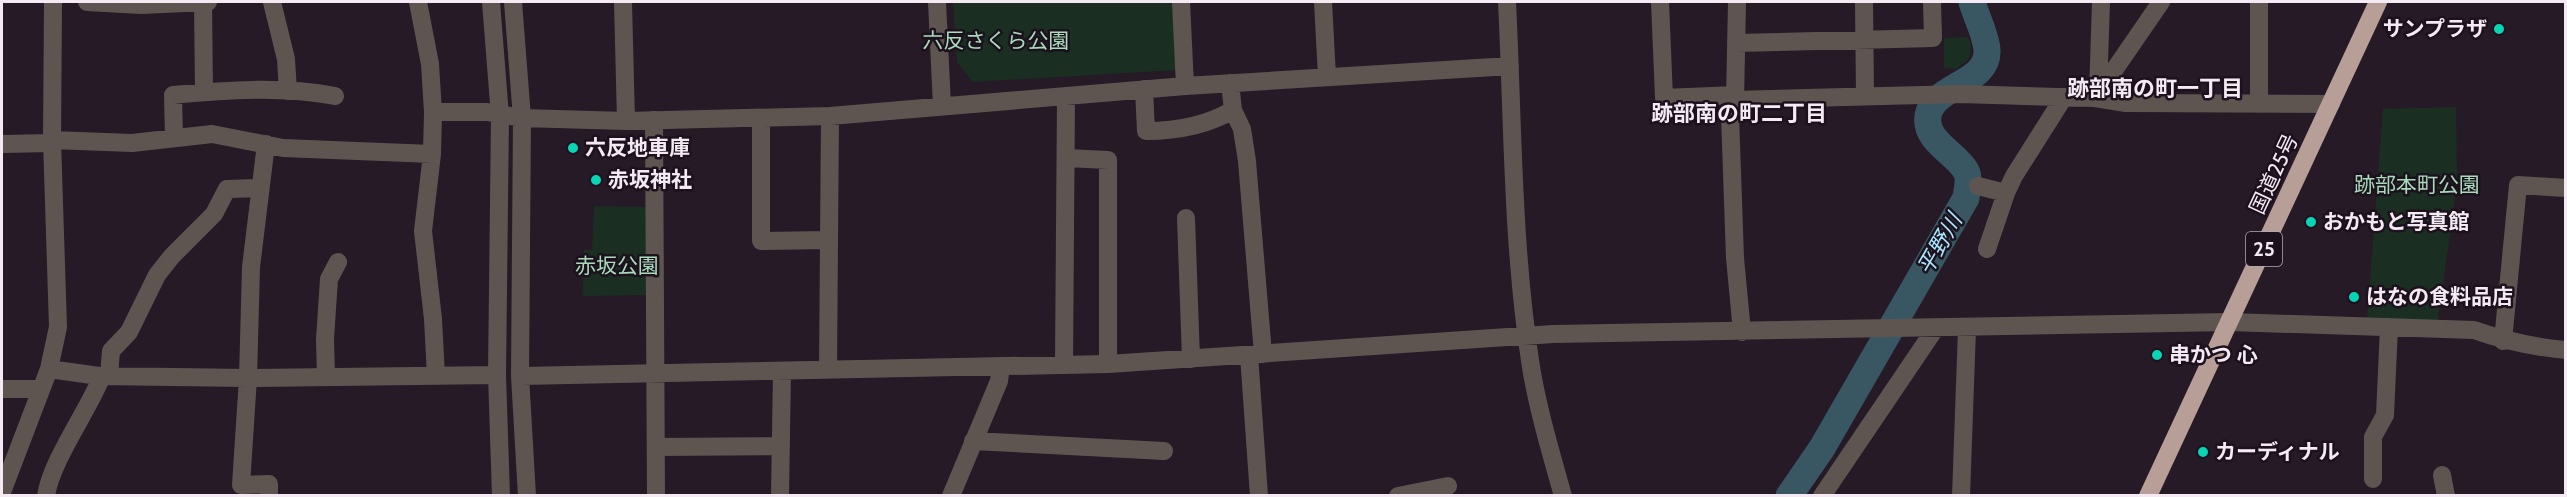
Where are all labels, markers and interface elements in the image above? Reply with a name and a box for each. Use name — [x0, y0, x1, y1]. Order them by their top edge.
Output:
place label: サンプラザ — [2383, 16, 2487, 41]
marker: サンプラザ — [2492, 22, 2506, 36]
park label: 六反さくら公園 — [923, 28, 1070, 53]
district label: 跡部南の町一丁目 — [2067, 75, 2243, 102]
district label: 跡部南の町二丁目 — [1651, 100, 1827, 127]
street label: 国道25号 — [2244, 130, 2303, 218]
place label: 六反地車庫 — [585, 135, 690, 160]
marker: 六反地車庫 — [566, 141, 580, 155]
place label: 赤坂神社 — [608, 167, 692, 192]
park label: 跡部本町公園 — [2354, 172, 2480, 197]
marker: 赤坂神社 — [589, 173, 603, 187]
water label: 平野川 — [1911, 207, 1969, 280]
place label: おかもと写真館 — [2323, 209, 2470, 234]
marker: おかもと写真館 — [2304, 215, 2318, 229]
road number: 25 — [2246, 232, 2282, 266]
park label: 赤坂公園 — [575, 253, 659, 278]
place label: はなの食料品店 — [2366, 284, 2513, 309]
marker: はなの食料品店 — [2347, 290, 2361, 304]
place label: 串かつ 心 — [2169, 342, 2258, 367]
marker: 串かつ 心 — [2150, 348, 2164, 362]
place label: カーディナル — [2215, 439, 2340, 464]
marker: カーディナル — [2196, 445, 2210, 459]

